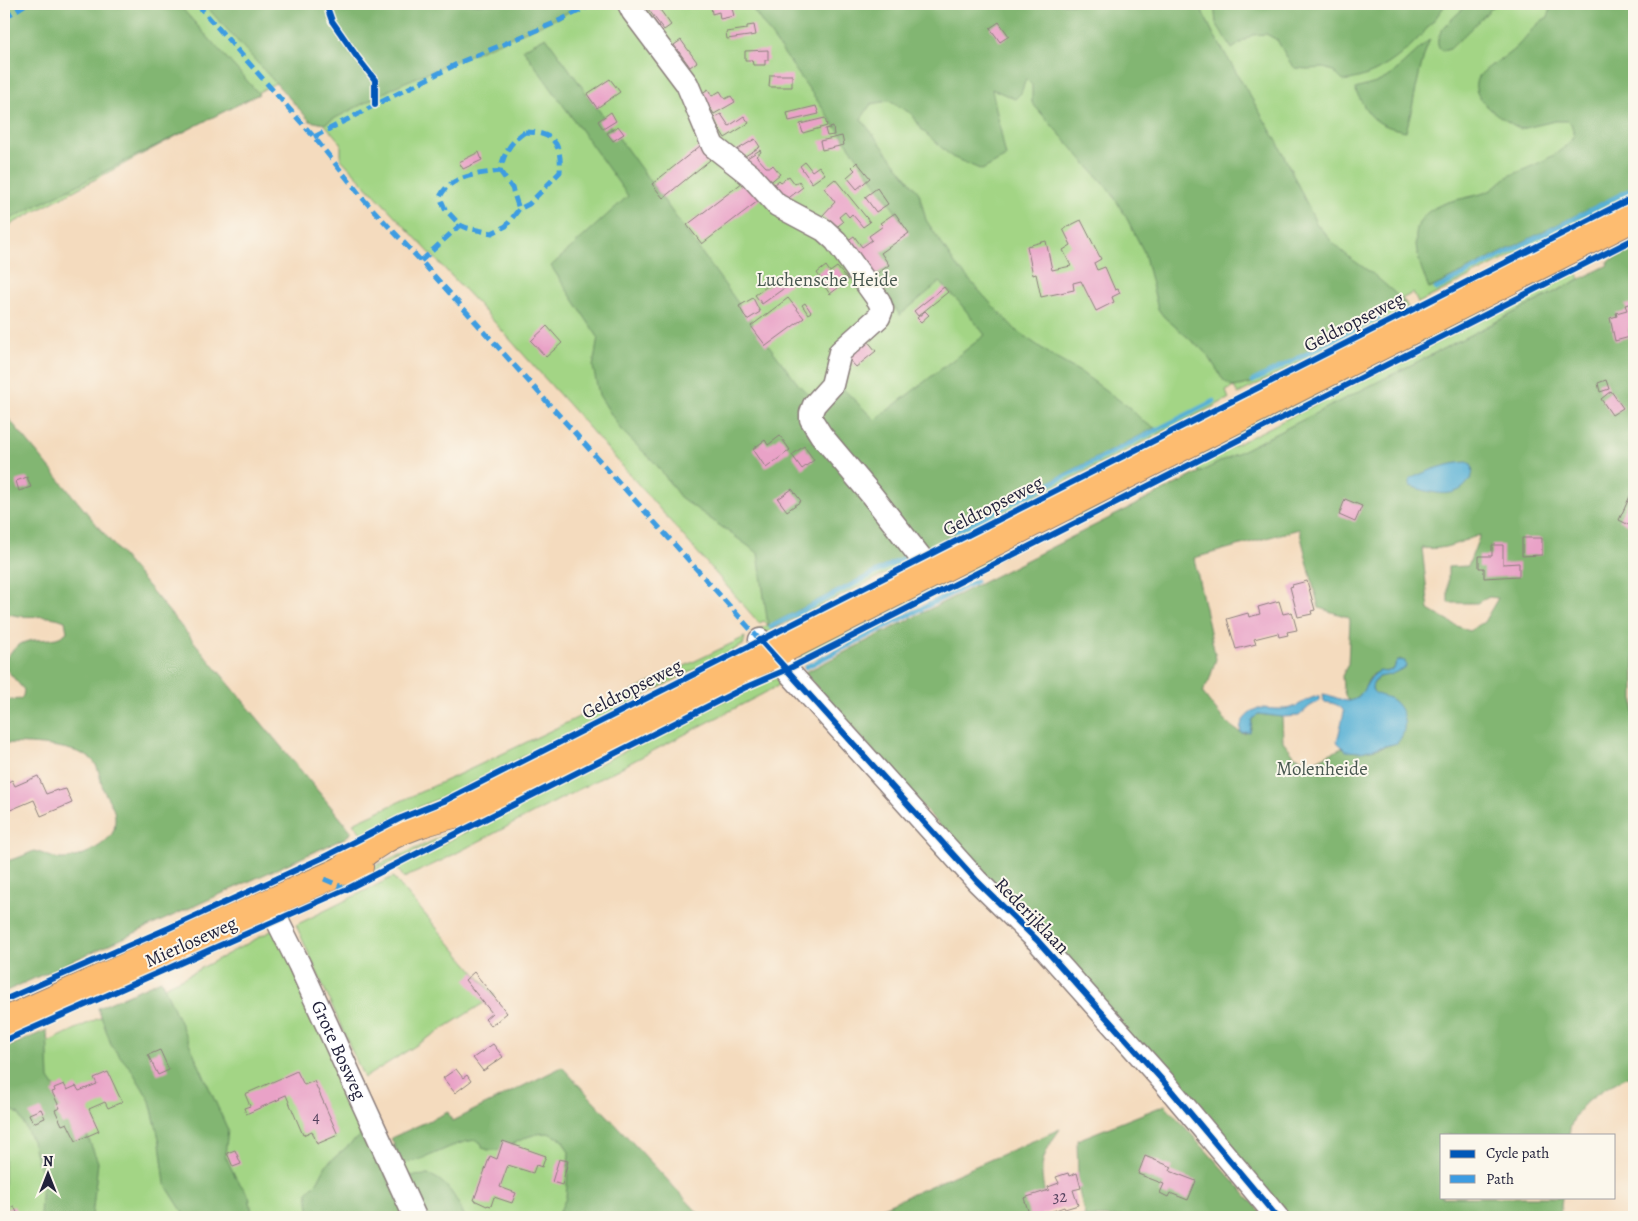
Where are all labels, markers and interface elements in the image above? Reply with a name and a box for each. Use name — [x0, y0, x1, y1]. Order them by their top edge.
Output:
park label: Luchensche Heide — [756, 267, 898, 293]
street label: Geldropseweg — [1299, 285, 1409, 358]
street label: Geldropseweg — [938, 469, 1048, 542]
street label: Geldropseweg — [577, 652, 687, 725]
park label: Molenheide — [1276, 756, 1368, 782]
street label: Rederijklaan — [989, 872, 1075, 960]
street label: Mierloseweg — [141, 910, 242, 974]
street label: Grote Bosweg — [305, 996, 373, 1105]
house number: 4 — [312, 1106, 320, 1128]
legend — [1440, 1134, 1616, 1198]
text: Cycle path — [1486, 1143, 1549, 1163]
north arrow — [22, 1148, 72, 1198]
text: N — [43, 1152, 53, 1171]
text: Path — [1486, 1169, 1514, 1189]
house number: 32 — [1053, 1186, 1068, 1208]

